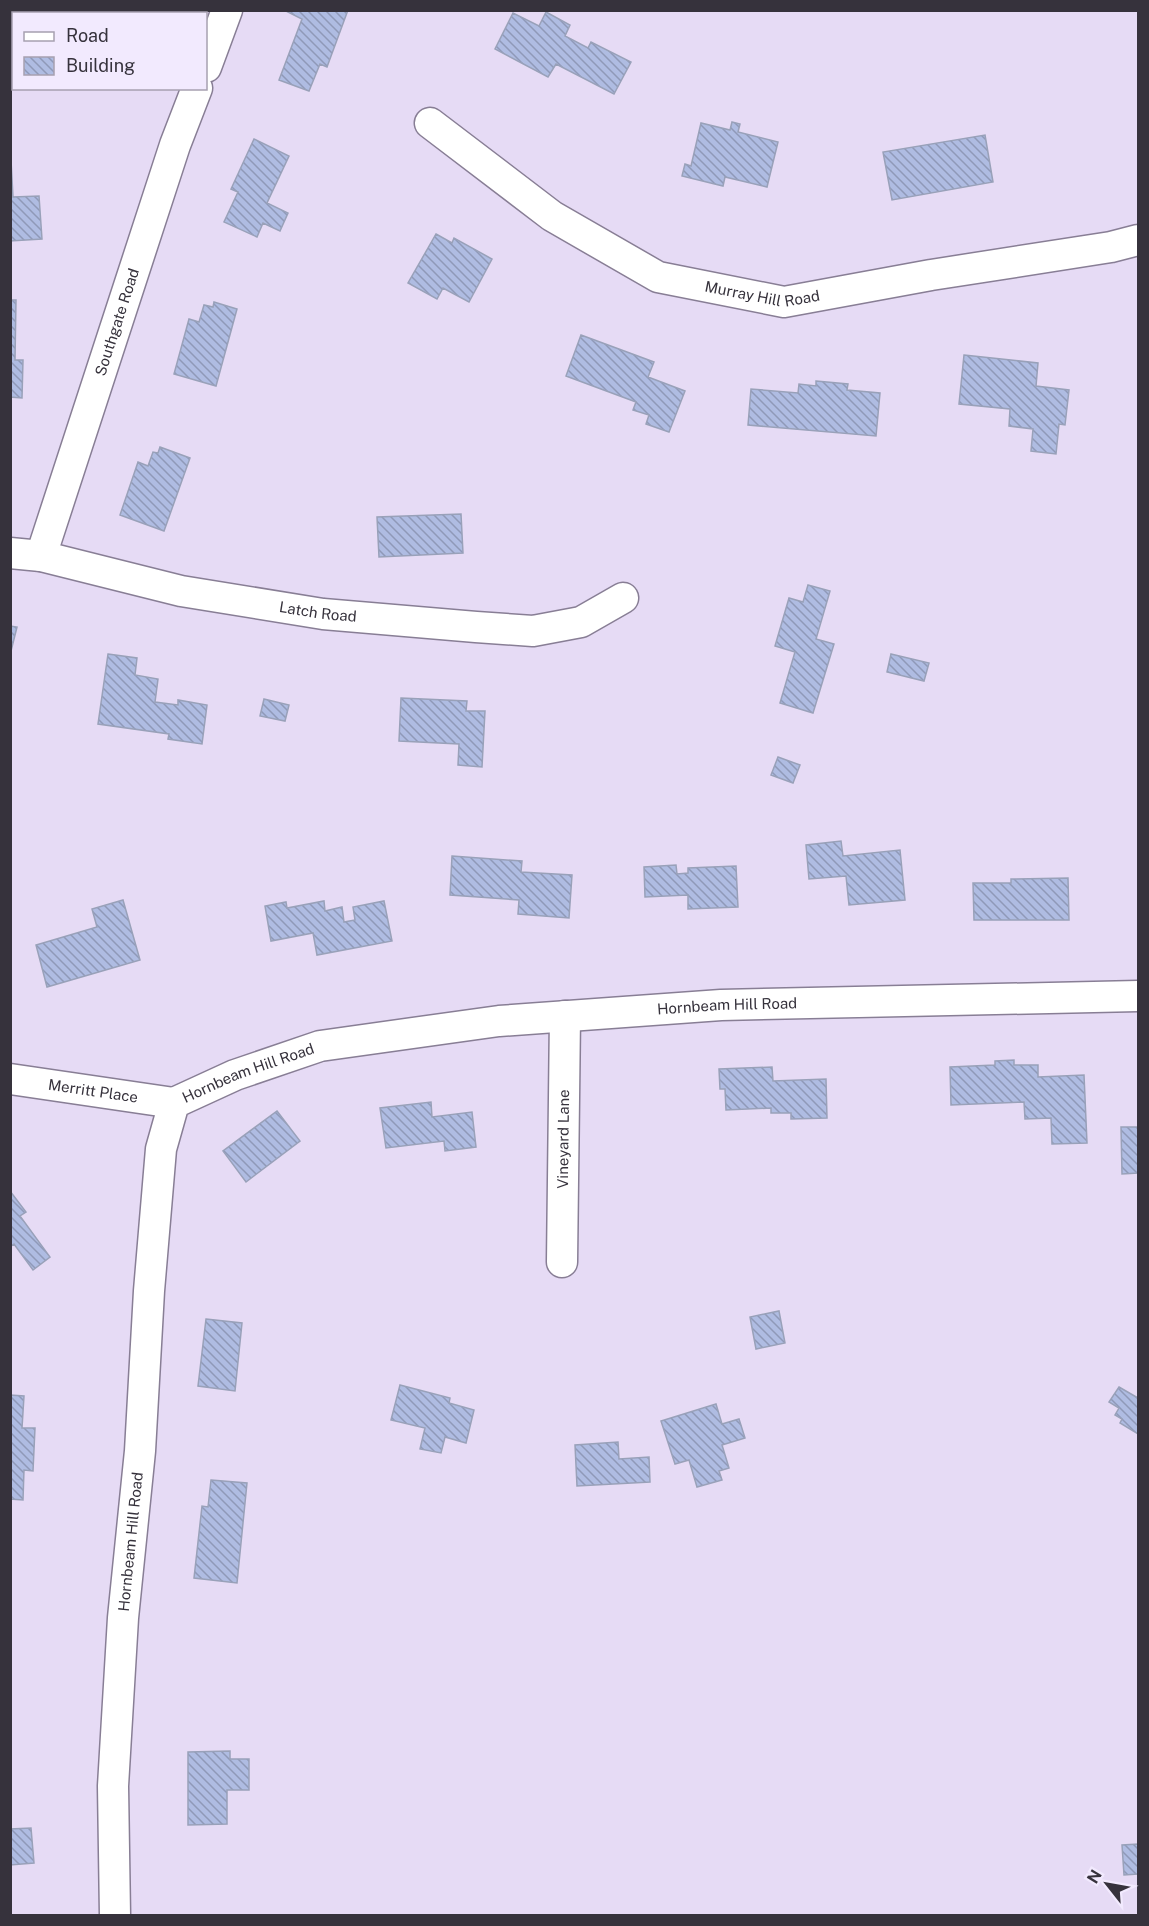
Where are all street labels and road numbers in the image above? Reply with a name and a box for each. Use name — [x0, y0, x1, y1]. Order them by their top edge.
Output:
street label: Southgate Road — [91, 266, 142, 378]
street label: Murray Hill Road — [703, 278, 821, 310]
street label: Latch Road — [278, 598, 357, 625]
street label: Hornbeam Hill Road — [656, 994, 797, 1018]
street label: Hornbeam Hill Road — [180, 1040, 316, 1106]
street label: Merritt Place — [47, 1076, 139, 1106]
street label: Vineyard Lane — [554, 1089, 572, 1189]
street label: Hornbeam Hill Road — [115, 1471, 146, 1612]

